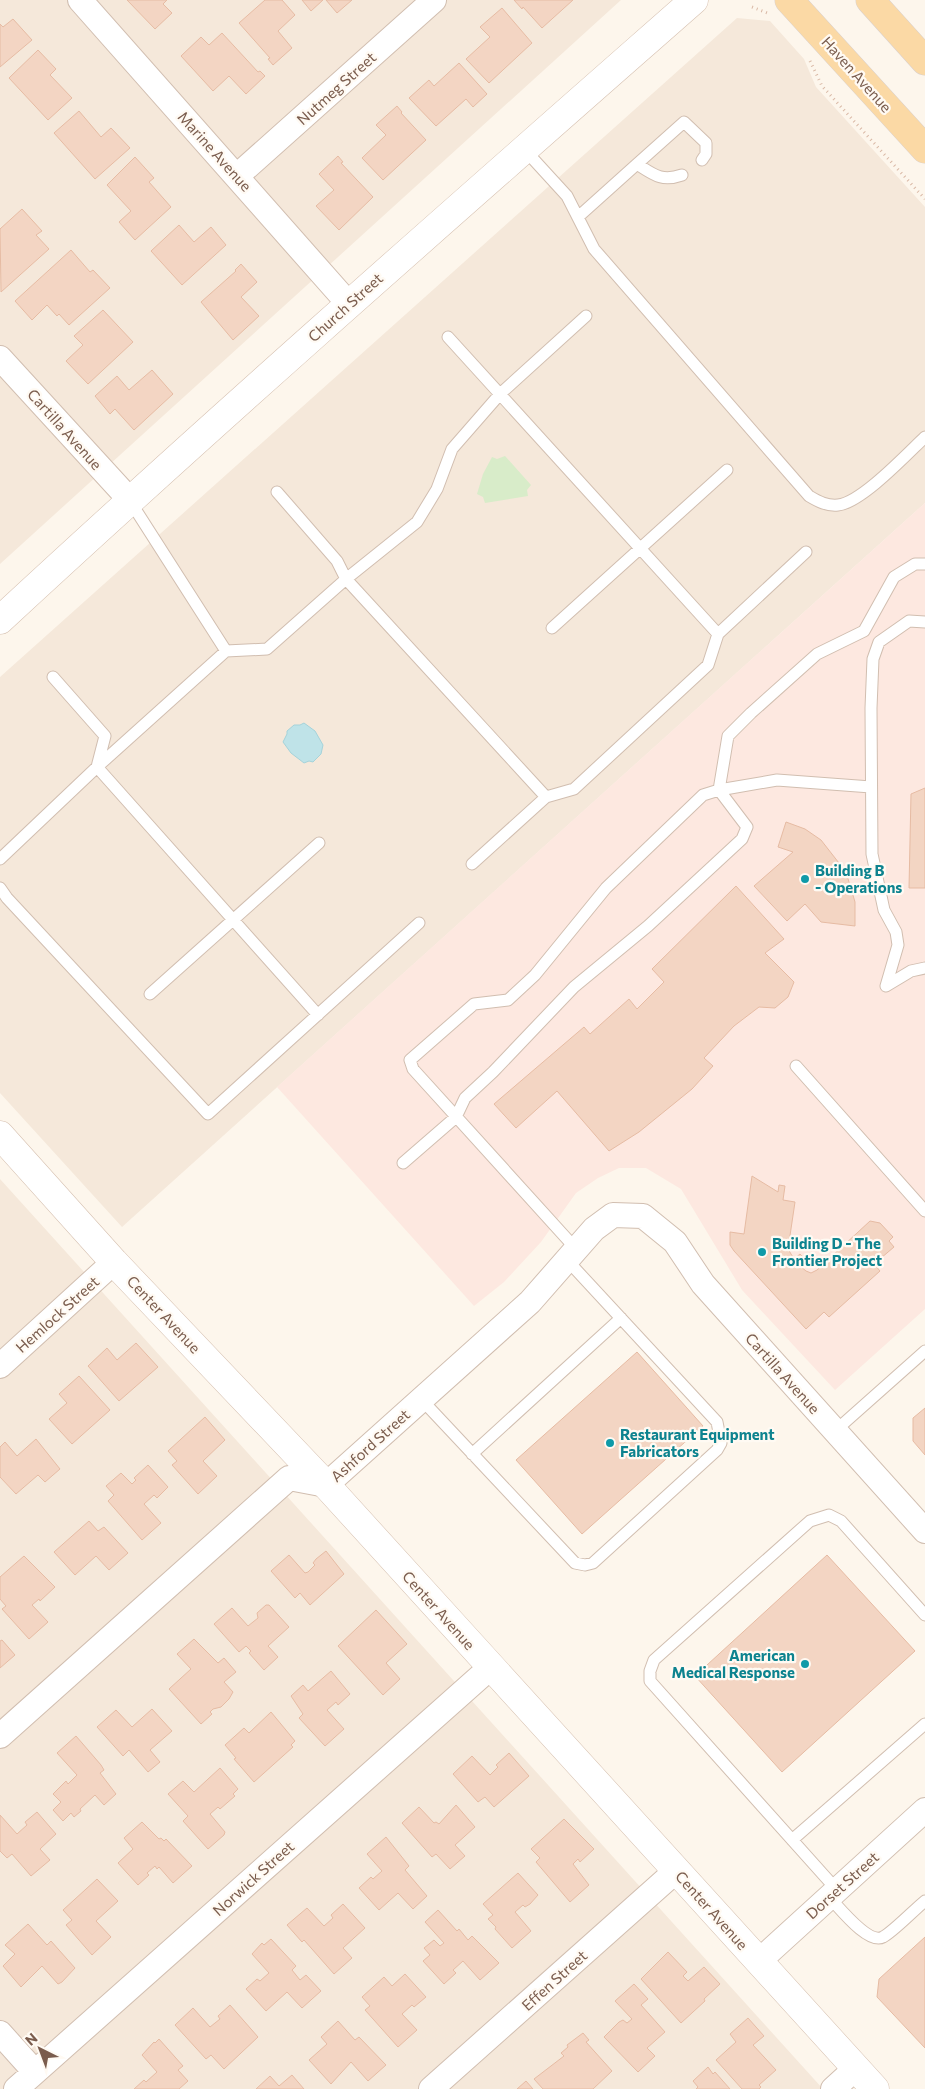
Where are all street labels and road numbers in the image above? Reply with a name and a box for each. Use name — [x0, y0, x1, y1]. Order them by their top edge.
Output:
street label: Haven Avenue — [818, 32, 896, 116]
street label: Nutmeg Street — [293, 48, 379, 128]
street label: Marine Avenue — [174, 107, 256, 195]
street label: Church Street — [304, 269, 386, 345]
street label: Cartilla Avenue — [24, 385, 106, 473]
street label: Center Avenue — [123, 1271, 205, 1357]
street label: Hemlock Street — [12, 1272, 102, 1356]
street label: Cartilla Avenue — [742, 1329, 824, 1417]
street label: Ashford Street — [327, 1405, 413, 1485]
street label: Center Avenue — [399, 1567, 479, 1653]
street label: Norwick Street — [209, 1837, 297, 1919]
street label: Dorset Street — [802, 1848, 882, 1922]
street label: Center Avenue — [672, 1867, 752, 1953]
street label: Effen Street — [518, 1946, 590, 2014]

